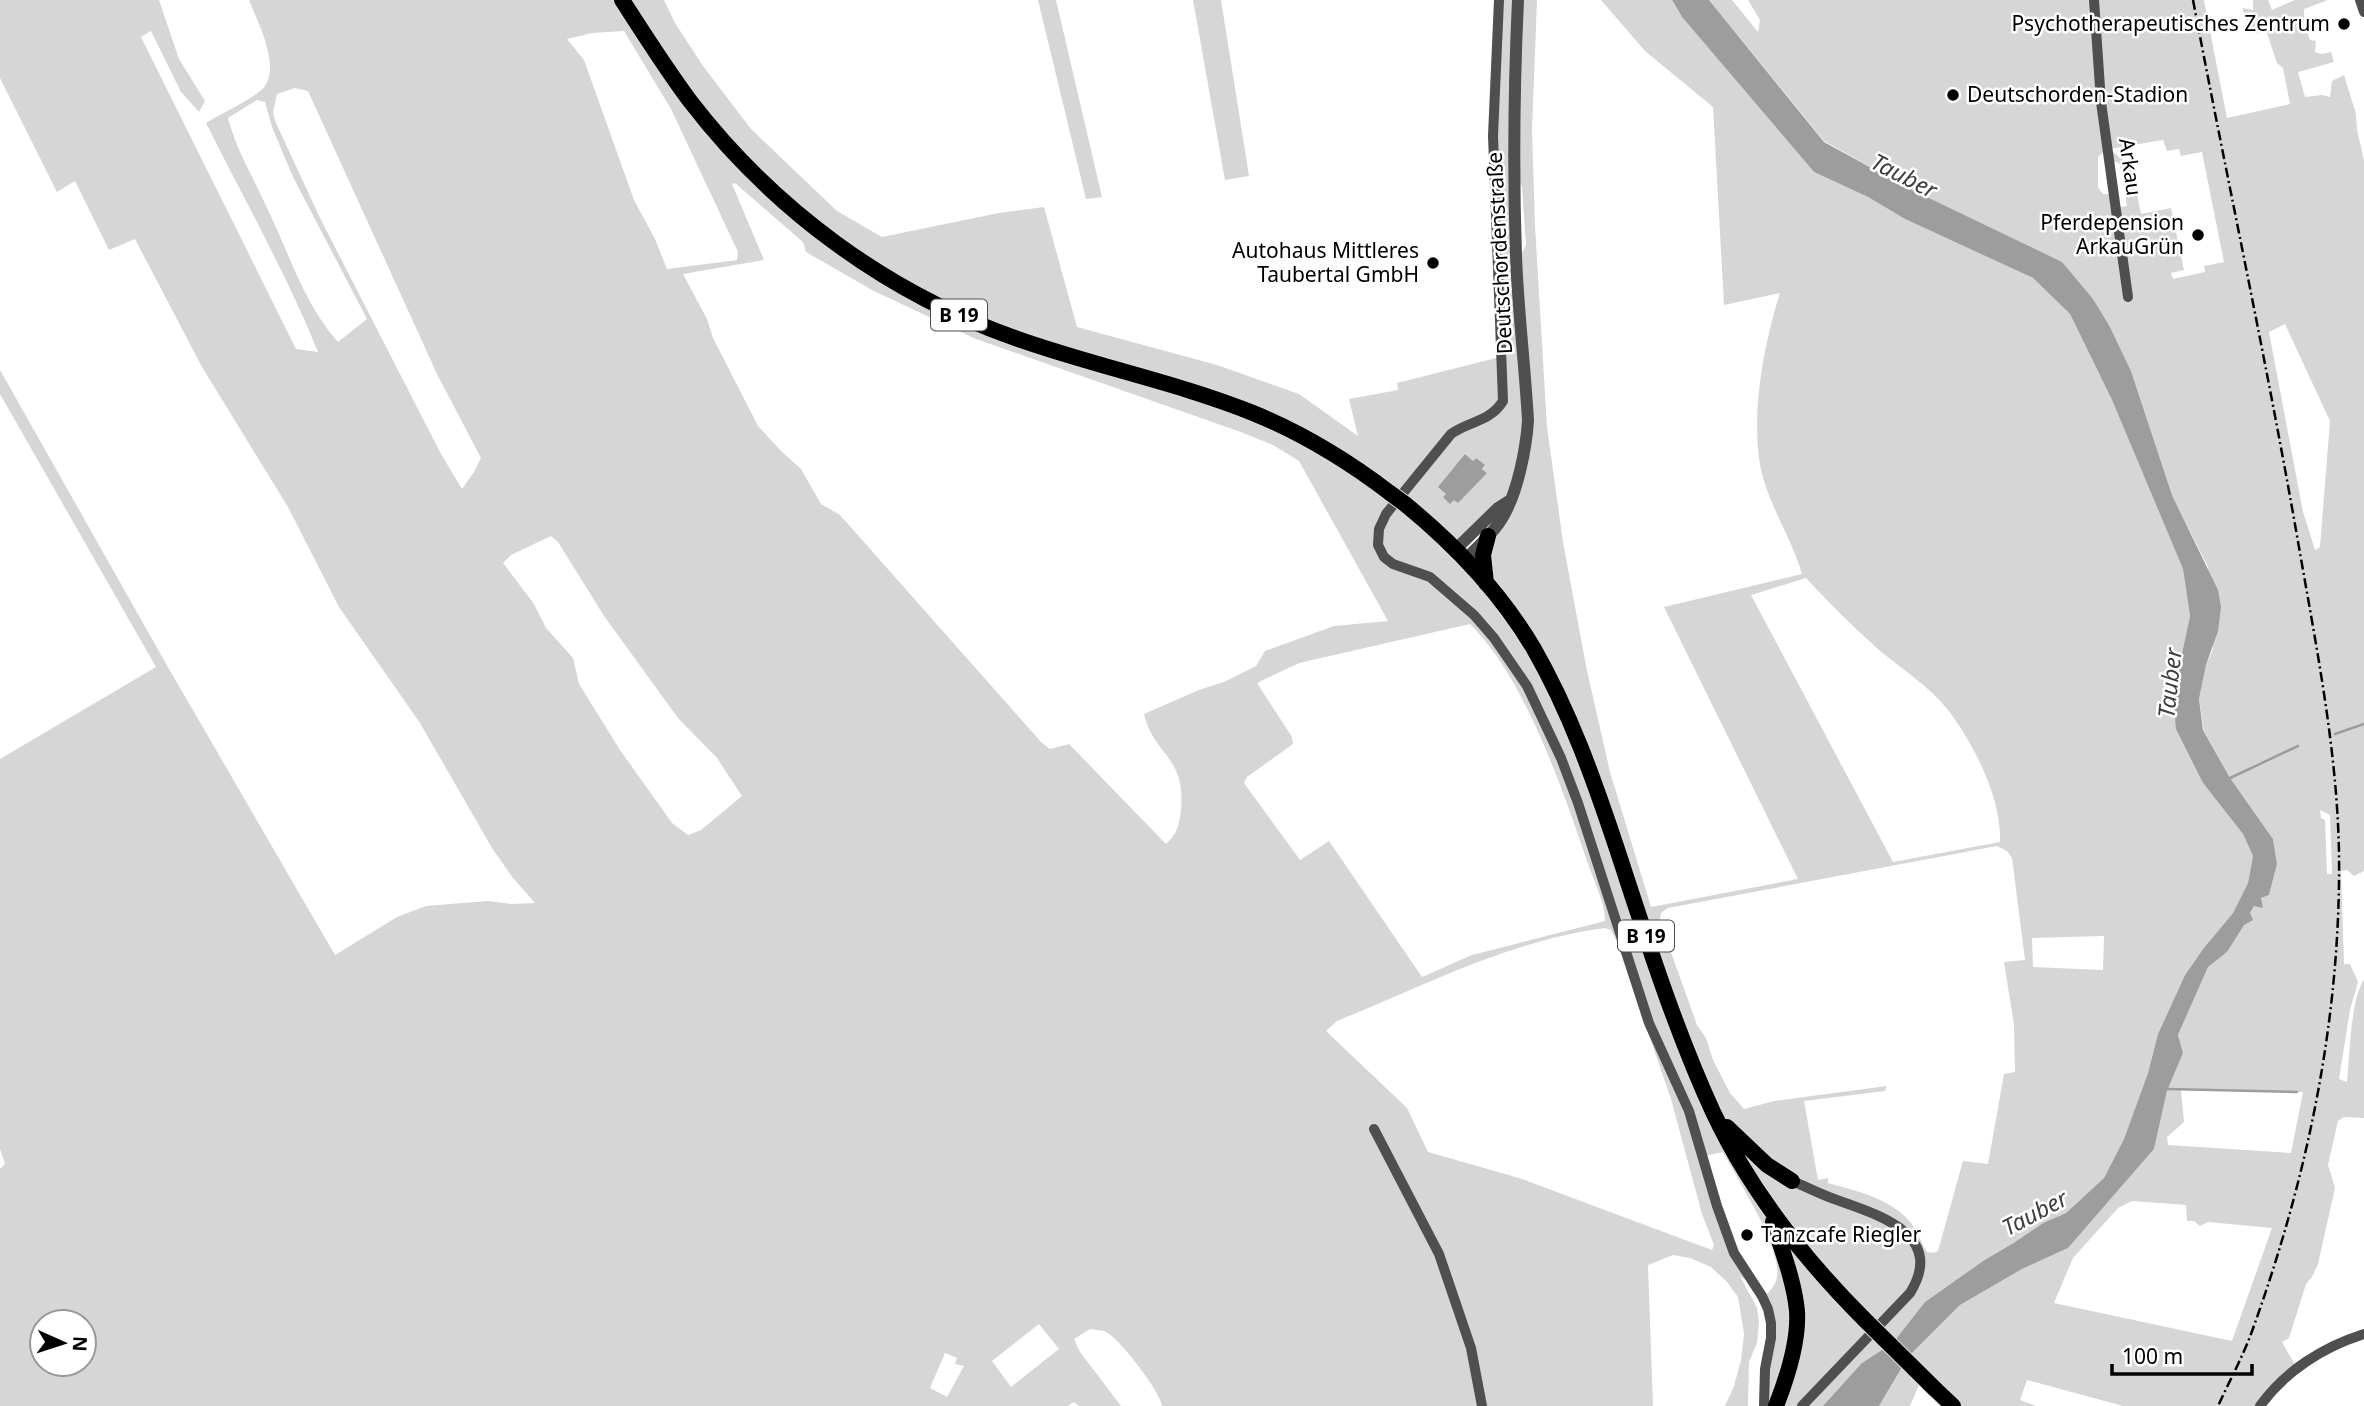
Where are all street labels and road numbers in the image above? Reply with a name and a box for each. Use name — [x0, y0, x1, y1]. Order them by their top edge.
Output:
street label: Arkau — [2113, 136, 2149, 198]
street label: Deutschordenstraße — [1480, 151, 1518, 355]
road number: B 19 — [931, 300, 987, 330]
road number: B 19 — [1618, 920, 1674, 952]

